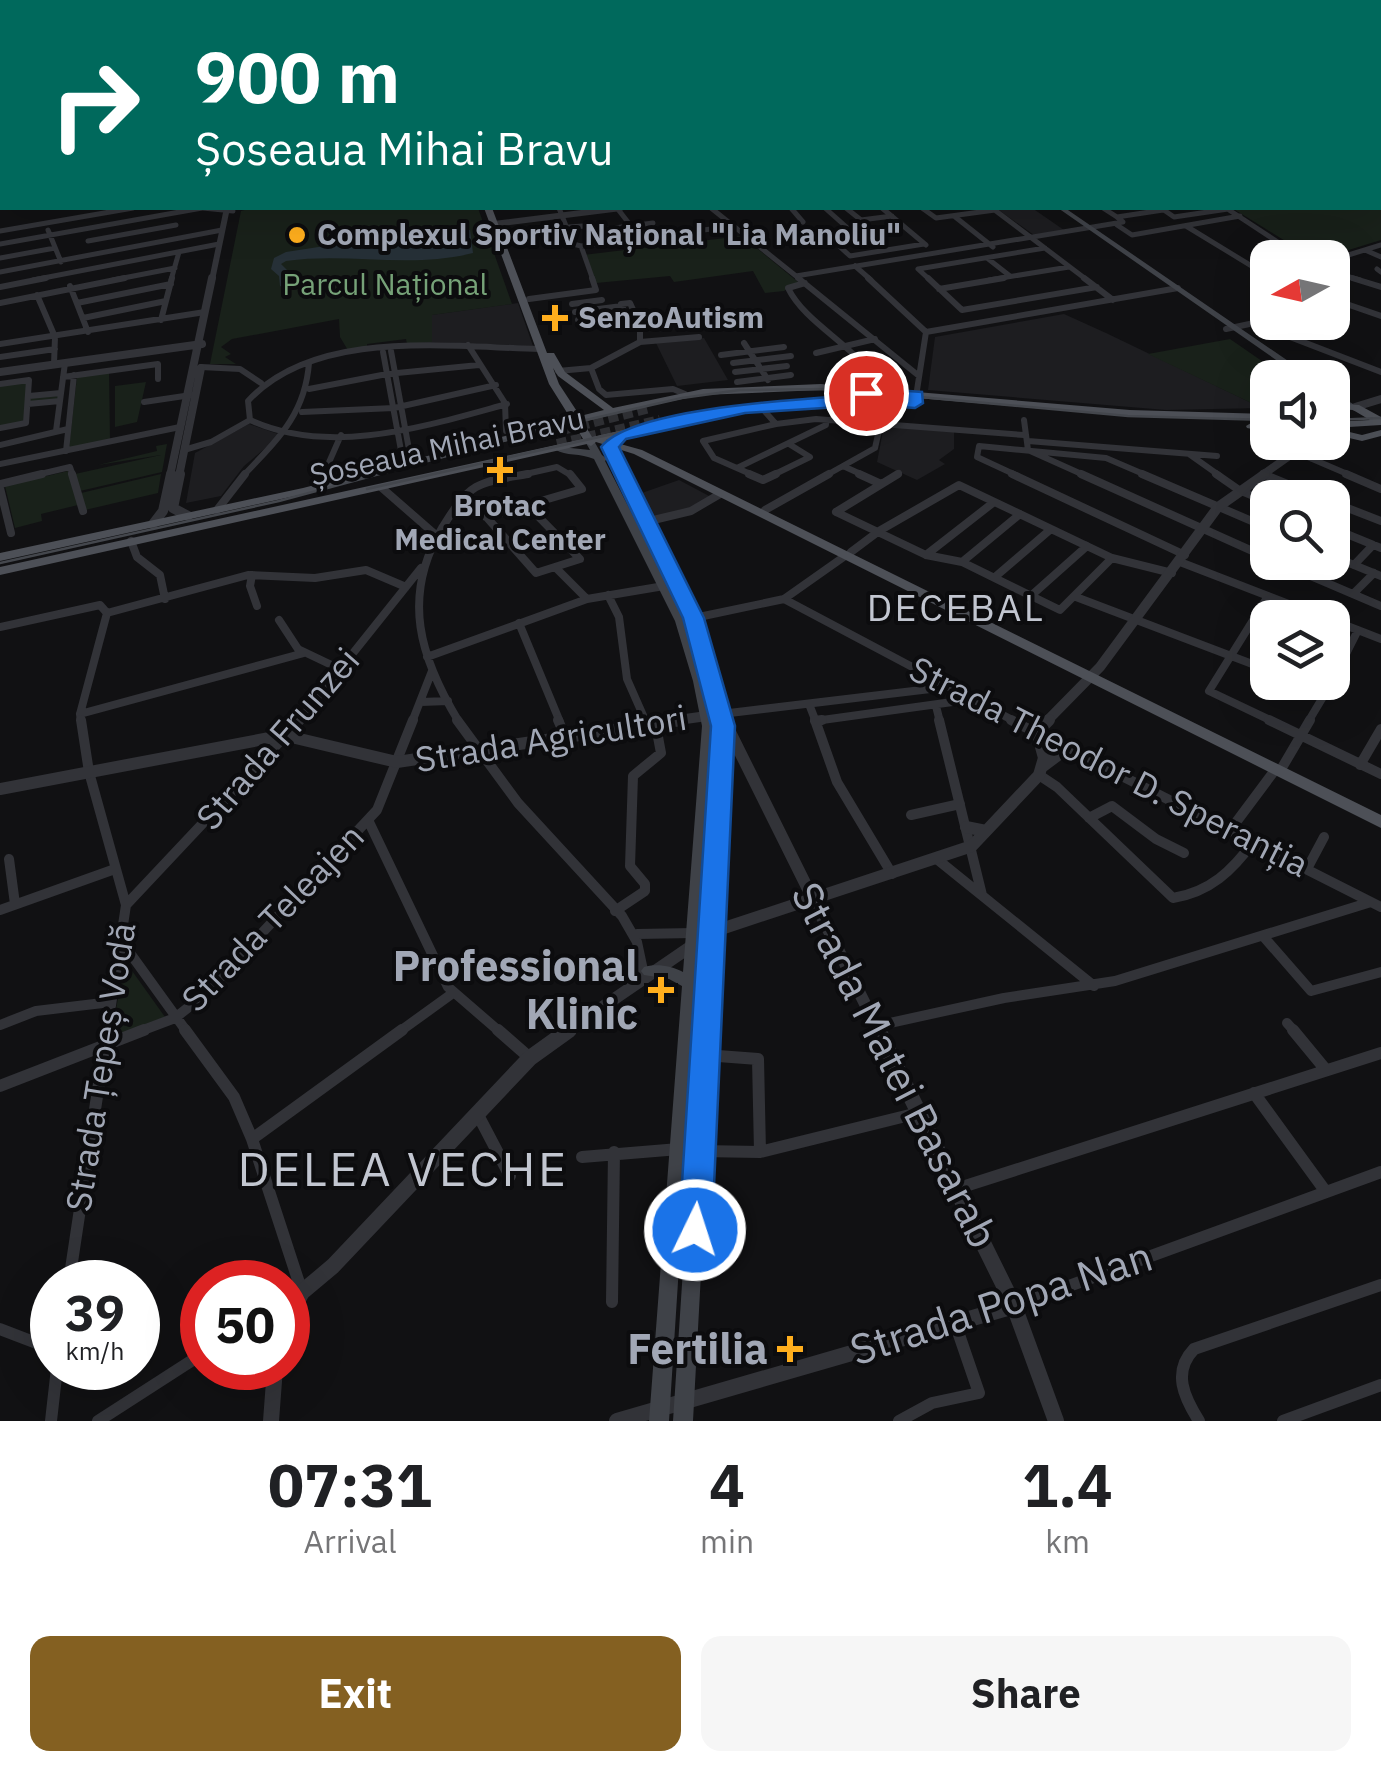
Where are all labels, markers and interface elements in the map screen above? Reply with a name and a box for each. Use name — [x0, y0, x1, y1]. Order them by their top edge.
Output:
text: 900 m — [195, 31, 400, 122]
icon: right — [30, 40, 160, 170]
text: Șoseaua Mihai Bravu — [195, 119, 614, 177]
place label: Complexul Sportiv Național "Lia Manoliu" — [317, 214, 901, 253]
marker: Complexul Sportiv Național "Lia Manoliu" — [286, 224, 308, 246]
north arrow — [1250, 240, 1350, 340]
map controls — [1250, 240, 1350, 700]
park label: Parcul Național — [282, 264, 488, 303]
place label: SenzoAutism — [578, 297, 764, 336]
marker: SenzoAutism — [542, 305, 568, 331]
pin — [824, 351, 909, 436]
button: sound — [1250, 360, 1350, 460]
icon: arrive — [839, 366, 894, 421]
street label: Șoseaua Mihai Bravu — [306, 397, 587, 494]
marker: Brotac Medical Center — [487, 457, 513, 483]
button: search — [1250, 480, 1350, 580]
place label: Brotac Medical Center — [394, 485, 606, 558]
district label: DECEBAL — [867, 582, 1045, 631]
button: layers — [1250, 600, 1350, 700]
street label: Strada Frunzei — [186, 638, 369, 839]
street label: Strada Theodor D. Speranția — [902, 645, 1317, 887]
street label: Strada Agricultori — [412, 694, 690, 782]
street label: Strada Teleajen — [171, 814, 373, 1021]
street label: Strada Matei Basarab — [779, 873, 1011, 1257]
street label: Strada Țepeș Vodă — [54, 919, 146, 1215]
place label: Professional Klinic — [393, 938, 638, 1041]
marker: Professional Klinic — [648, 977, 674, 1003]
district label: DELEA VECHE — [238, 1137, 568, 1199]
position arrow — [643, 1178, 747, 1282]
street label: Strada Popa Nan — [843, 1228, 1159, 1377]
speed limit sign: 50 — [180, 1260, 310, 1390]
text: 39 — [65, 1280, 125, 1345]
place label: Fertilia — [627, 1321, 768, 1376]
text: km/h — [66, 1334, 124, 1367]
marker: Fertilia — [777, 1336, 803, 1362]
text: 07:31 — [268, 1445, 432, 1524]
text: 4 — [709, 1445, 745, 1524]
text: 1.4 — [1022, 1445, 1113, 1524]
text: Arrival — [303, 1520, 397, 1562]
text: min — [700, 1520, 754, 1562]
text: km — [1045, 1520, 1090, 1562]
button: Exit — [30, 1636, 681, 1751]
button: Share — [701, 1636, 1351, 1751]

